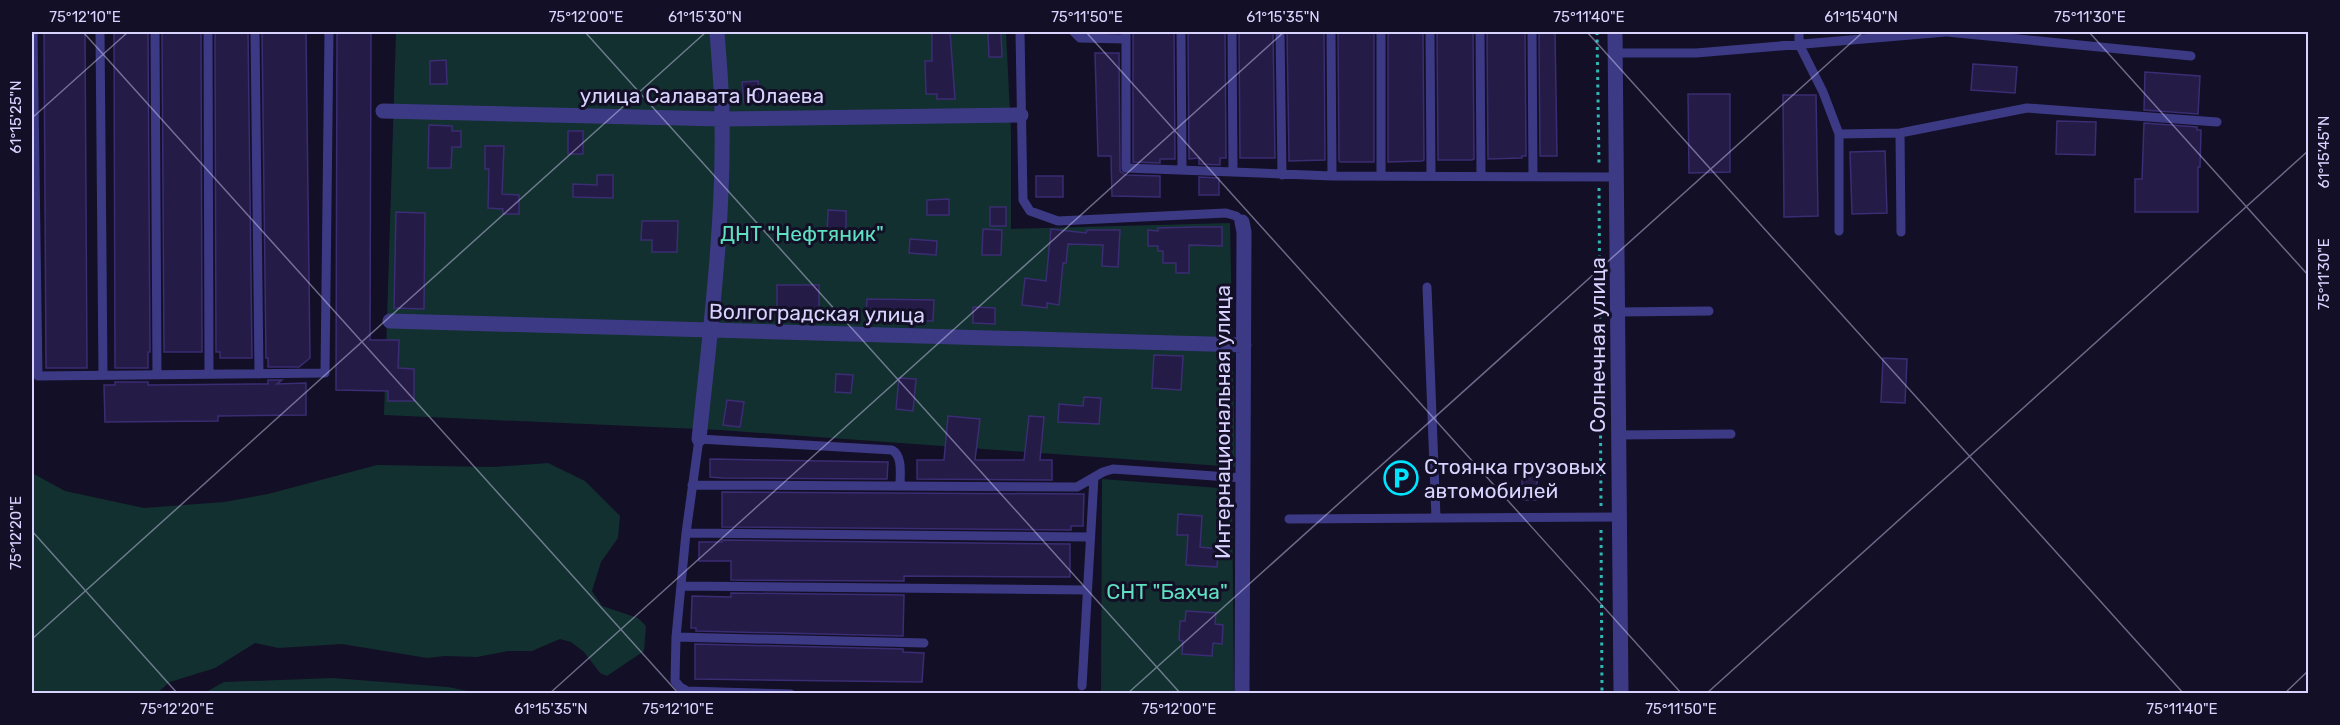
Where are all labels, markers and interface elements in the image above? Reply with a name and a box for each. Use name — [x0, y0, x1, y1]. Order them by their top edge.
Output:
text: 75°12'10"E — [49, 8, 121, 26]
text: 75°12'00"E — [549, 8, 623, 26]
text: 61°15'30"N — [668, 8, 742, 26]
text: 75°11'50"E — [1051, 8, 1123, 26]
text: 61°15'35"N — [1246, 8, 1320, 26]
text: 75°11'40"E — [1553, 8, 1625, 26]
text: 61°15'40"N — [1824, 8, 1898, 26]
text: 75°11'30"E — [2054, 8, 2126, 26]
text: 61°15'25"N — [7, 80, 25, 154]
street label: улица Салавата Юлаева — [580, 83, 824, 108]
text: 61°15'45"N — [2315, 115, 2333, 189]
park label: ДНТ "Нефтяник" — [720, 221, 884, 246]
text: 75°11'30"E — [2315, 238, 2333, 310]
street label: Солнечная улица — [1585, 257, 1610, 433]
street label: Интернациональная улица — [1210, 285, 1235, 559]
street label: Волгоградская улица — [709, 299, 925, 327]
place label: Стоянка грузовых автомобилей — [1424, 454, 1606, 503]
parking icon: Стоянка грузовых автомобилей — [1383, 460, 1419, 496]
text: 75°12'20"E — [7, 496, 25, 570]
park label: СНТ "Бахча" — [1106, 579, 1228, 604]
text: 75°12'20"E — [140, 700, 214, 718]
text: 61°15'35"N — [514, 700, 588, 718]
text: 75°12'10"E — [642, 700, 714, 718]
text: 75°12'00"E — [1142, 700, 1216, 718]
text: 75°11'50"E — [1645, 700, 1717, 718]
text: 75°11'40"E — [2146, 700, 2218, 718]

